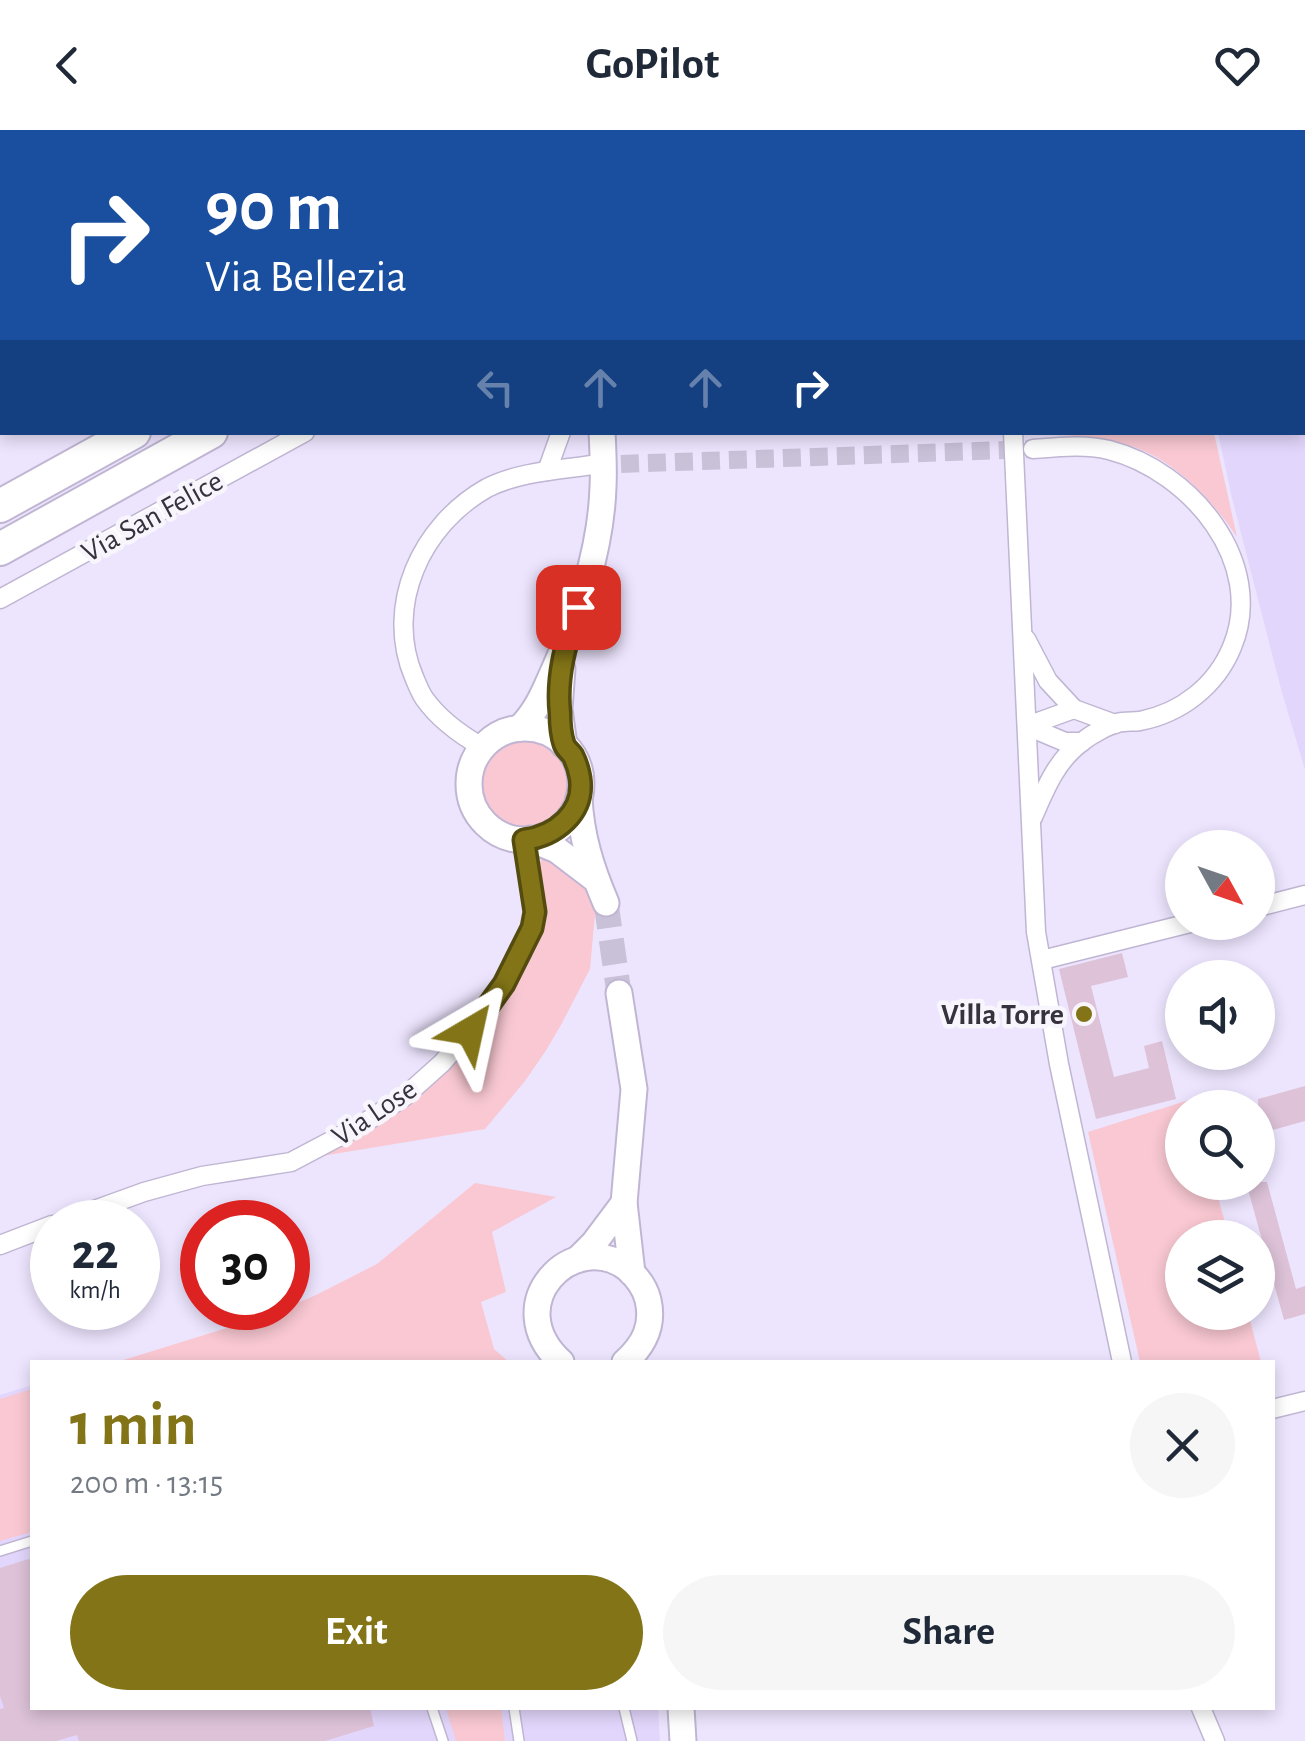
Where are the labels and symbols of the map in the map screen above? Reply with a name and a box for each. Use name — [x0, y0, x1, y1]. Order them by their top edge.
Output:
street label: Via San Felice — [77, 466, 228, 568]
pin — [536, 565, 621, 650]
north arrow — [1165, 830, 1275, 940]
position arrow — [418, 979, 522, 1083]
place label: Villa Torre — [941, 1000, 1064, 1030]
marker: Villa Torre — [1073, 1003, 1095, 1025]
street label: Via Lose — [327, 1074, 422, 1152]
speed limit sign: 30 — [180, 1200, 310, 1330]

